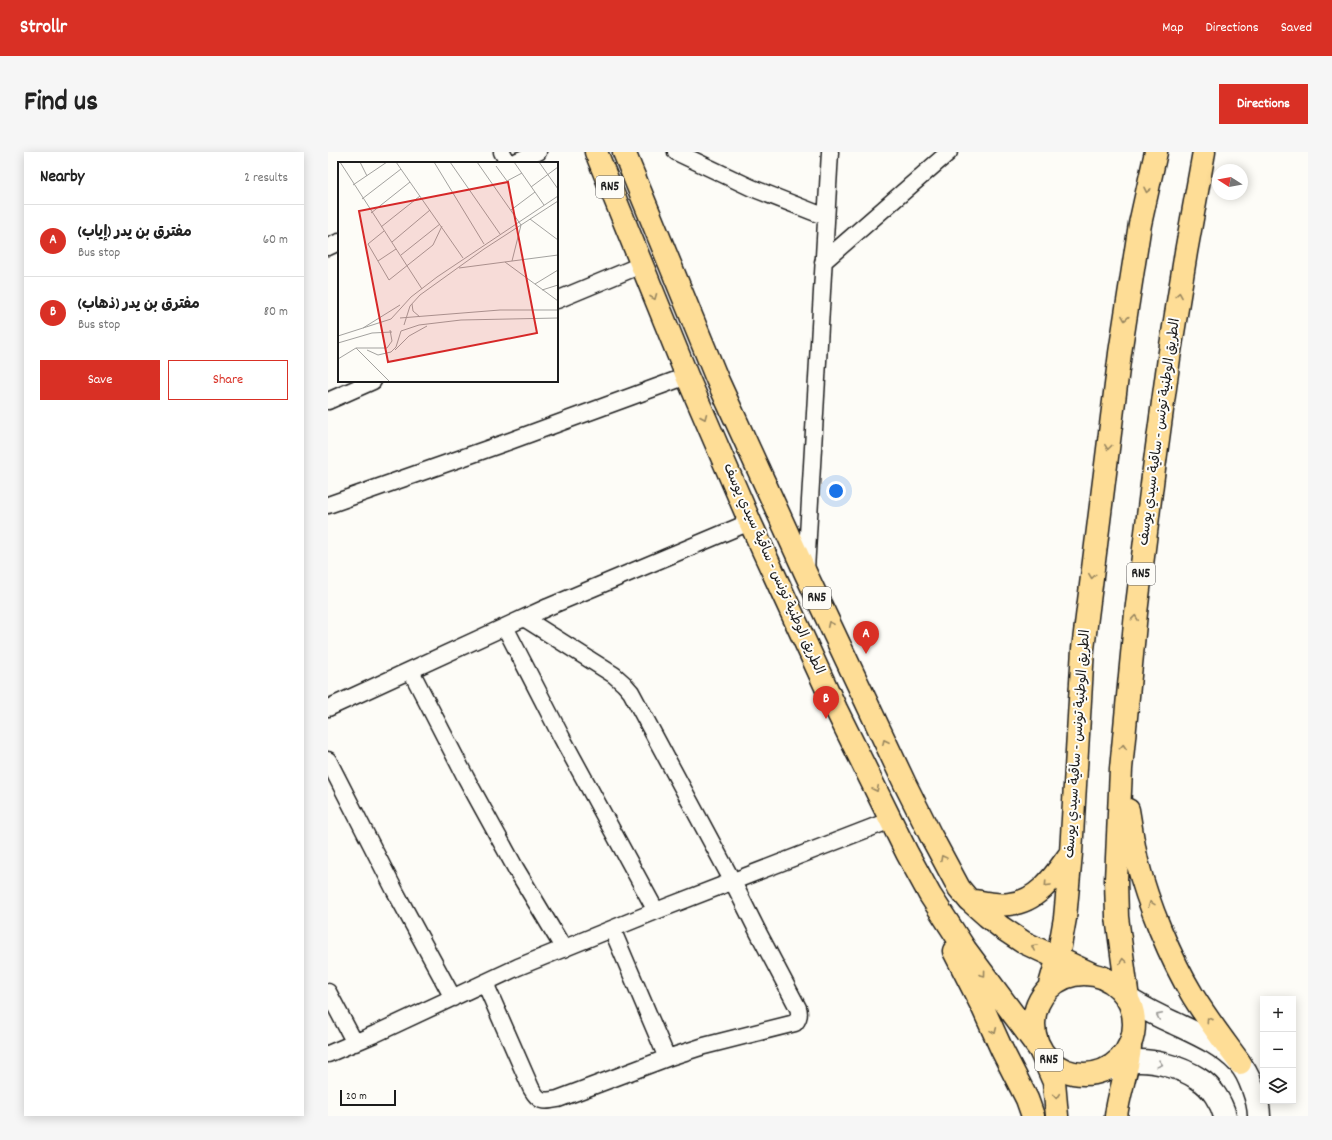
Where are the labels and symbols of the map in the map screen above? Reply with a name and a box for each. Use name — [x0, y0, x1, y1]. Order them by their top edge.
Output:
inset map — [338, 162, 558, 382]
north arrow — [1212, 164, 1248, 200]
road number: RN5 — [596, 176, 624, 198]
one-way arrow — [1144, 187, 1152, 193]
one-way arrow — [649, 292, 657, 300]
one-way arrow — [1174, 292, 1183, 298]
one-way arrow — [1121, 315, 1130, 321]
street label: الطريق الوطنية تونس - ساقية سيدي يوسف — [1134, 317, 1186, 547]
one-way arrow — [700, 413, 708, 420]
one-way arrow — [1104, 444, 1113, 450]
street label: الطريق الوطنية تونس - ساقية سيدي يوسف — [717, 460, 829, 678]
your location — [826, 481, 846, 501]
road number: RN5 — [1127, 563, 1155, 585]
one-way arrow — [1088, 573, 1097, 579]
road number: RN5 — [803, 587, 831, 609]
one-way arrow — [1131, 615, 1140, 621]
one-way arrow — [827, 621, 835, 628]
pin: A — [853, 621, 879, 654]
street label: الطريق الوطنية تونس - ساقية سيدي يوسف — [1060, 629, 1096, 859]
pin: B — [813, 686, 839, 719]
one-way arrow — [882, 738, 890, 746]
one-way arrow — [1118, 744, 1127, 750]
one-way arrow — [871, 785, 879, 792]
one-way arrow — [940, 855, 947, 862]
one-way arrow — [1044, 879, 1052, 887]
one-way arrow — [1148, 901, 1156, 908]
one-way arrow — [1030, 944, 1038, 952]
one-way arrow — [1119, 958, 1128, 964]
one-way arrow — [978, 969, 985, 976]
one-way arrow — [1156, 1013, 1163, 1021]
one-way arrow — [1207, 1018, 1214, 1025]
one-way arrow — [989, 1027, 997, 1035]
road number: RN5 — [1035, 1049, 1063, 1071]
one-way arrow — [1156, 1059, 1163, 1067]
scale bar — [340, 1088, 396, 1107]
one-way arrow — [1051, 1093, 1060, 1099]

